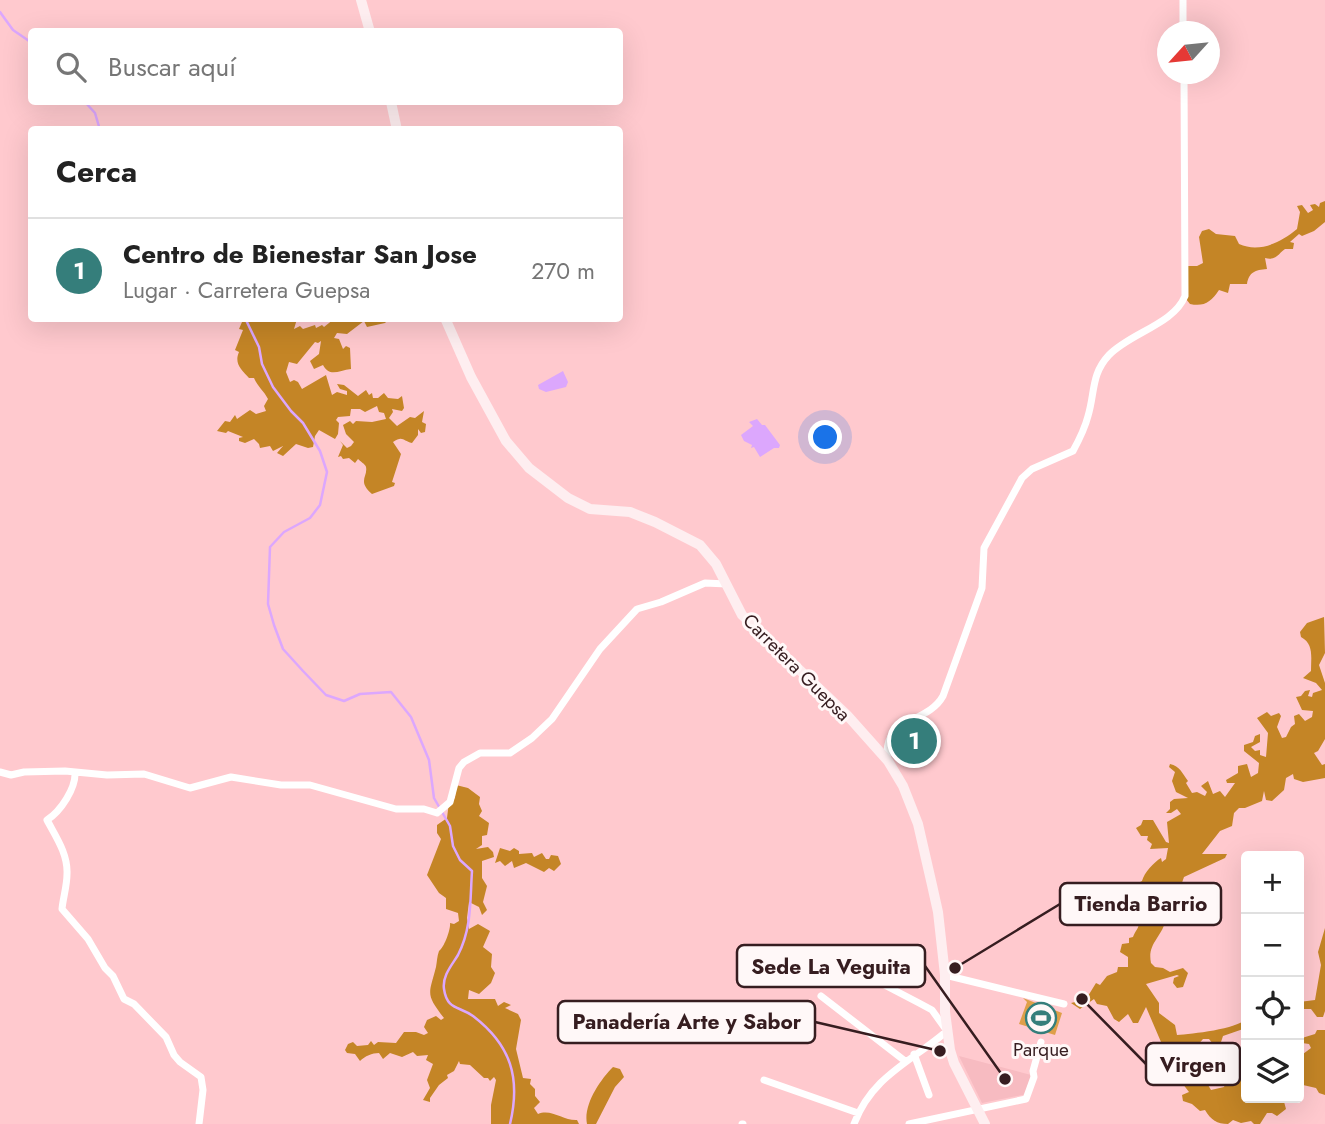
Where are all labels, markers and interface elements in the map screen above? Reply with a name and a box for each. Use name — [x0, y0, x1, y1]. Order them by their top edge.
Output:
north arrow — [1157, 21, 1220, 84]
search box — [28, 28, 623, 105]
icon: search — [52, 48, 90, 86]
text: Buscar aquí — [108, 48, 236, 86]
text: Cerca — [56, 150, 137, 193]
text: Centro de Bienestar San Jose — [123, 235, 477, 273]
text: 1 — [73, 254, 85, 288]
text: 270 m — [531, 254, 595, 288]
text: Lugar · Carretera Guepsa — [123, 273, 370, 307]
your location — [808, 420, 842, 454]
street label: Carretera Guepsa — [737, 607, 857, 727]
pin: 1 — [891, 715, 937, 767]
map controls — [1241, 851, 1304, 1103]
button: + — [1241, 851, 1304, 914]
callout: Tienda Barrio — [1060, 883, 1221, 925]
text: Tienda Barrio — [1075, 889, 1207, 919]
button: − — [1241, 914, 1304, 977]
callout: Sede La Veguita — [737, 945, 925, 987]
text: Sede La Veguita — [751, 952, 911, 982]
button: locate — [1241, 977, 1304, 1040]
callout: Panadería Arte y Sabor — [558, 1001, 815, 1043]
sports icon: Parque — [1024, 1001, 1058, 1035]
text: Panadería Arte y Sabor — [573, 1007, 802, 1037]
place label: Parque — [1013, 1036, 1069, 1063]
button: layers — [1241, 1040, 1304, 1103]
callout: Virgen — [1146, 1043, 1240, 1085]
text: Virgen — [1159, 1050, 1226, 1080]

